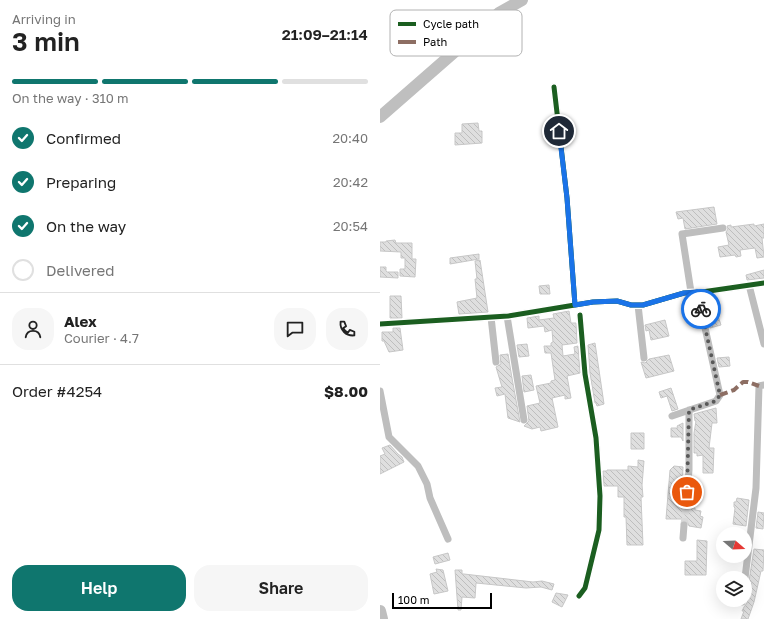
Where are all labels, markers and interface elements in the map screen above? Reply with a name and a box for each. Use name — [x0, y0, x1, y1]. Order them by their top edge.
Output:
legend — [390, 10, 522, 56]
text: Arriving in — [12, 11, 76, 27]
text: Cycle path — [423, 17, 479, 30]
text: 21:09–21:14 — [282, 25, 368, 43]
text: 3 min — [12, 26, 80, 57]
text: Path — [423, 35, 447, 48]
text: On the way · 310 m — [12, 90, 129, 106]
pin — [542, 114, 576, 148]
icon: home — [548, 120, 570, 142]
icon: check — [12, 127, 34, 149]
text: Confirmed — [46, 129, 121, 147]
text: 20:40 — [333, 130, 368, 146]
icon: check — [12, 171, 34, 193]
text: Preparing — [46, 173, 116, 191]
text: 20:42 — [333, 174, 368, 190]
icon: check — [12, 215, 34, 237]
text: On the way — [46, 217, 126, 235]
text: 20:54 — [333, 218, 368, 234]
text: Delivered — [46, 261, 114, 279]
courier — [681, 289, 721, 329]
icon: bike — [690, 298, 712, 320]
button: person — [12, 308, 54, 350]
button: chat — [274, 308, 316, 350]
button: phone — [326, 308, 368, 350]
text: Alex — [64, 312, 97, 330]
text: Courier · 4.7 — [64, 330, 139, 346]
text: Order #4254 — [12, 382, 102, 400]
text: $8.00 — [324, 382, 368, 400]
pin — [670, 475, 704, 509]
icon: bag — [676, 481, 698, 503]
north arrow — [716, 527, 752, 563]
map controls — [716, 527, 752, 607]
button: Help — [12, 565, 186, 611]
button: Share — [194, 565, 368, 611]
button: layers — [716, 571, 752, 607]
scale bar — [392, 591, 492, 610]
text: 100 m — [398, 593, 429, 606]

